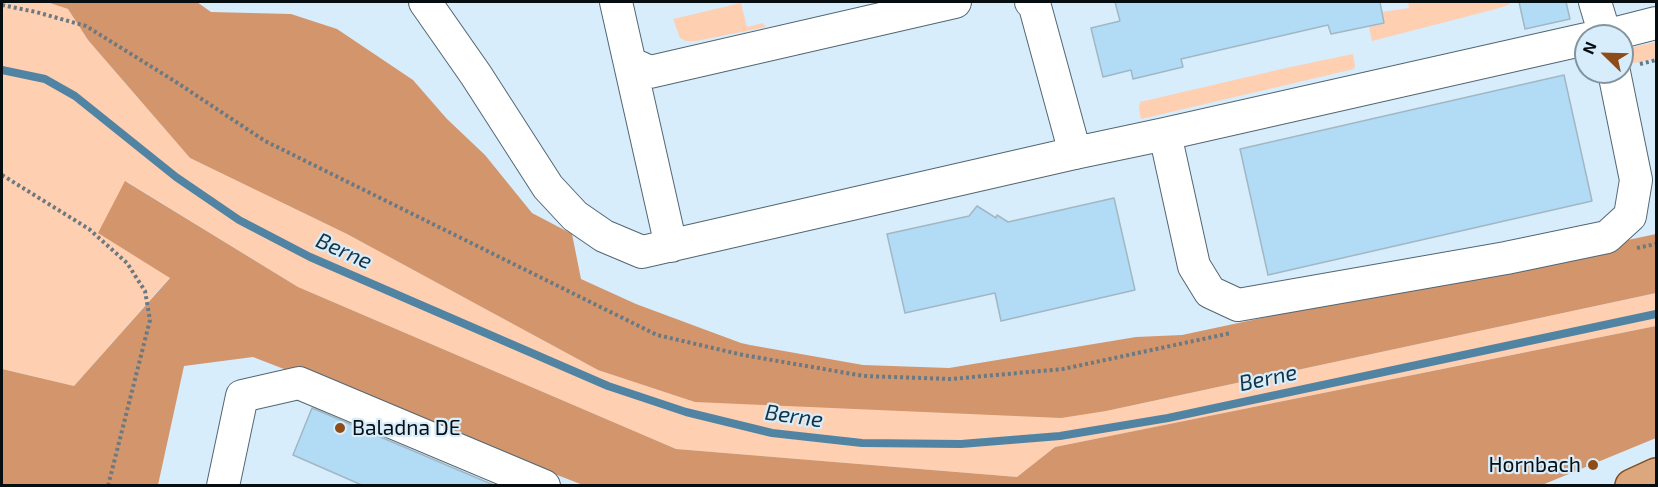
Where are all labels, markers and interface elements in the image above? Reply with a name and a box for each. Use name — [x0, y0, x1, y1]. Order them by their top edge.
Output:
north arrow — [1574, 24, 1634, 84]
text: N — [1578, 39, 1600, 57]
water label: Berne — [312, 227, 376, 275]
water label: Berne — [1237, 359, 1299, 397]
water label: Berne — [763, 399, 825, 433]
place label: Baladna DE — [352, 415, 460, 441]
marker: Baladna DE — [333, 421, 347, 435]
place label: Hornbach — [1488, 452, 1581, 478]
marker: Hornbach — [1586, 458, 1600, 472]

